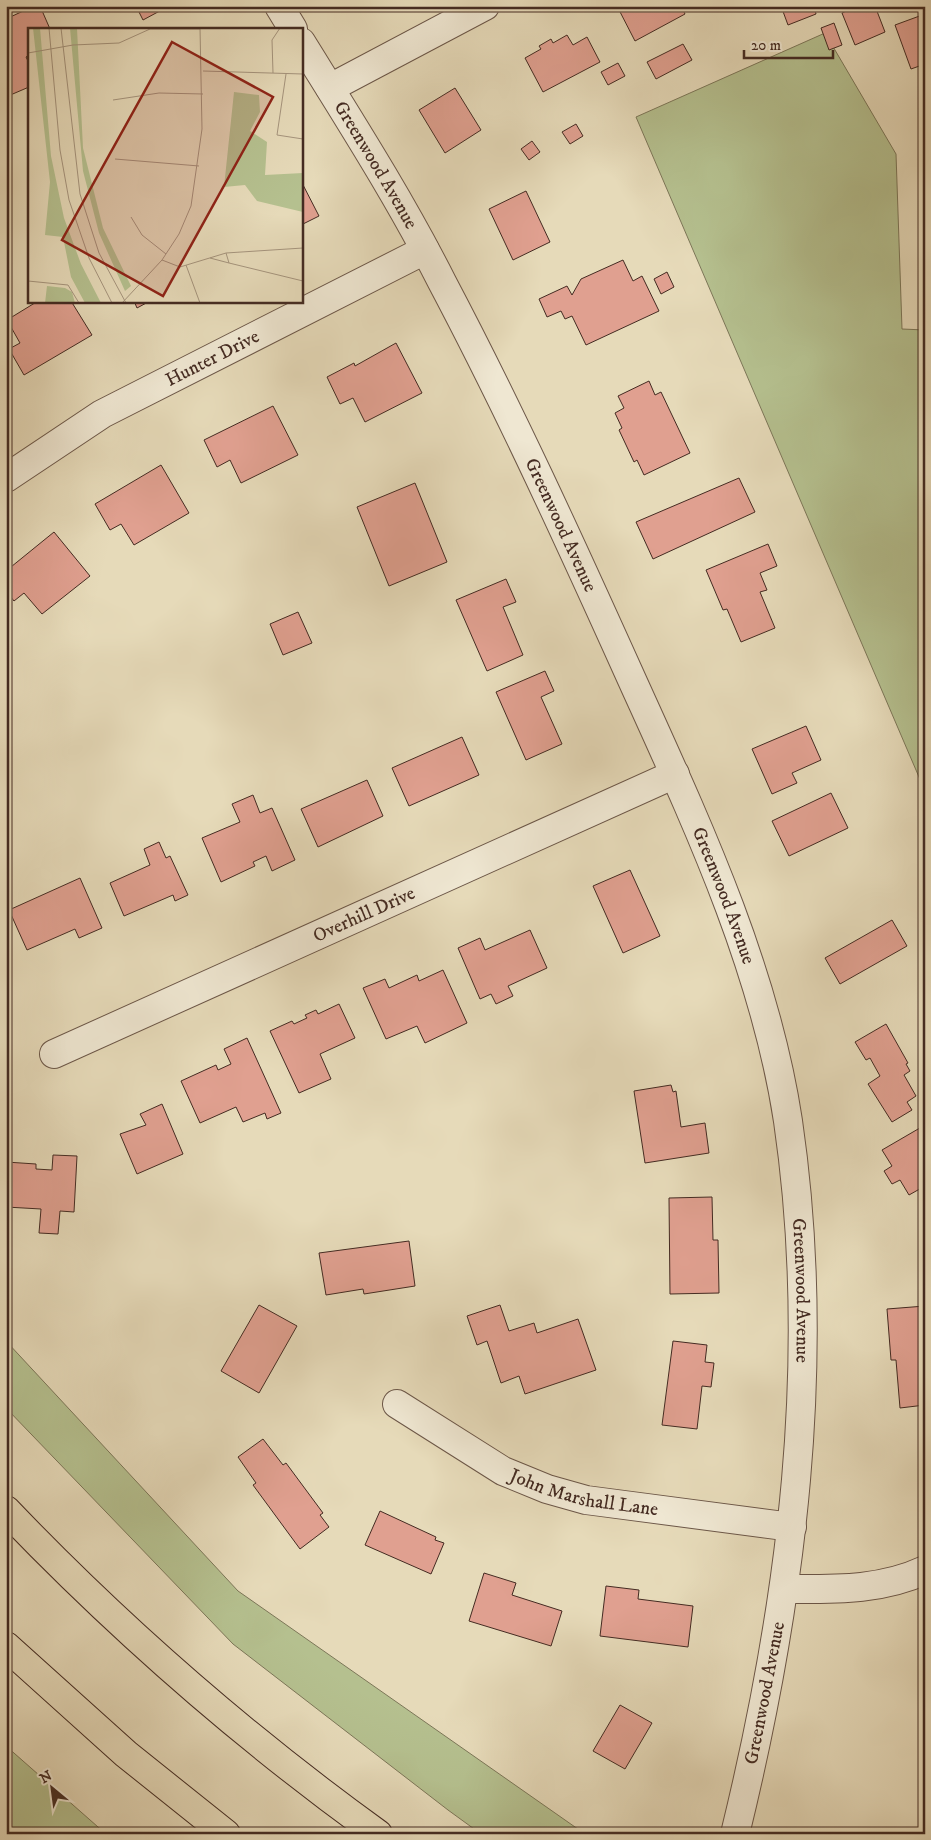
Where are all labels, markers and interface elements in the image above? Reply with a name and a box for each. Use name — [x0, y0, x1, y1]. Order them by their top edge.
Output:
inset map — [28, 28, 302, 302]
scale bar — [744, 28, 832, 60]
text: 20 m — [751, 36, 781, 55]
street label: Greenwood Avenue — [329, 97, 423, 233]
street label: Hunter Drive — [161, 325, 263, 391]
street label: Greenwood Avenue — [520, 454, 602, 596]
street label: Greenwood Avenue — [687, 823, 760, 967]
street label: Overhill Drive — [309, 881, 419, 947]
street label: Greenwood Avenue — [787, 1217, 814, 1363]
street label: John Marshall Lane — [505, 1463, 660, 1521]
street label: Greenwood Avenue — [740, 1620, 790, 1766]
north arrow — [28, 1762, 78, 1812]
text: N — [37, 1767, 56, 1788]

